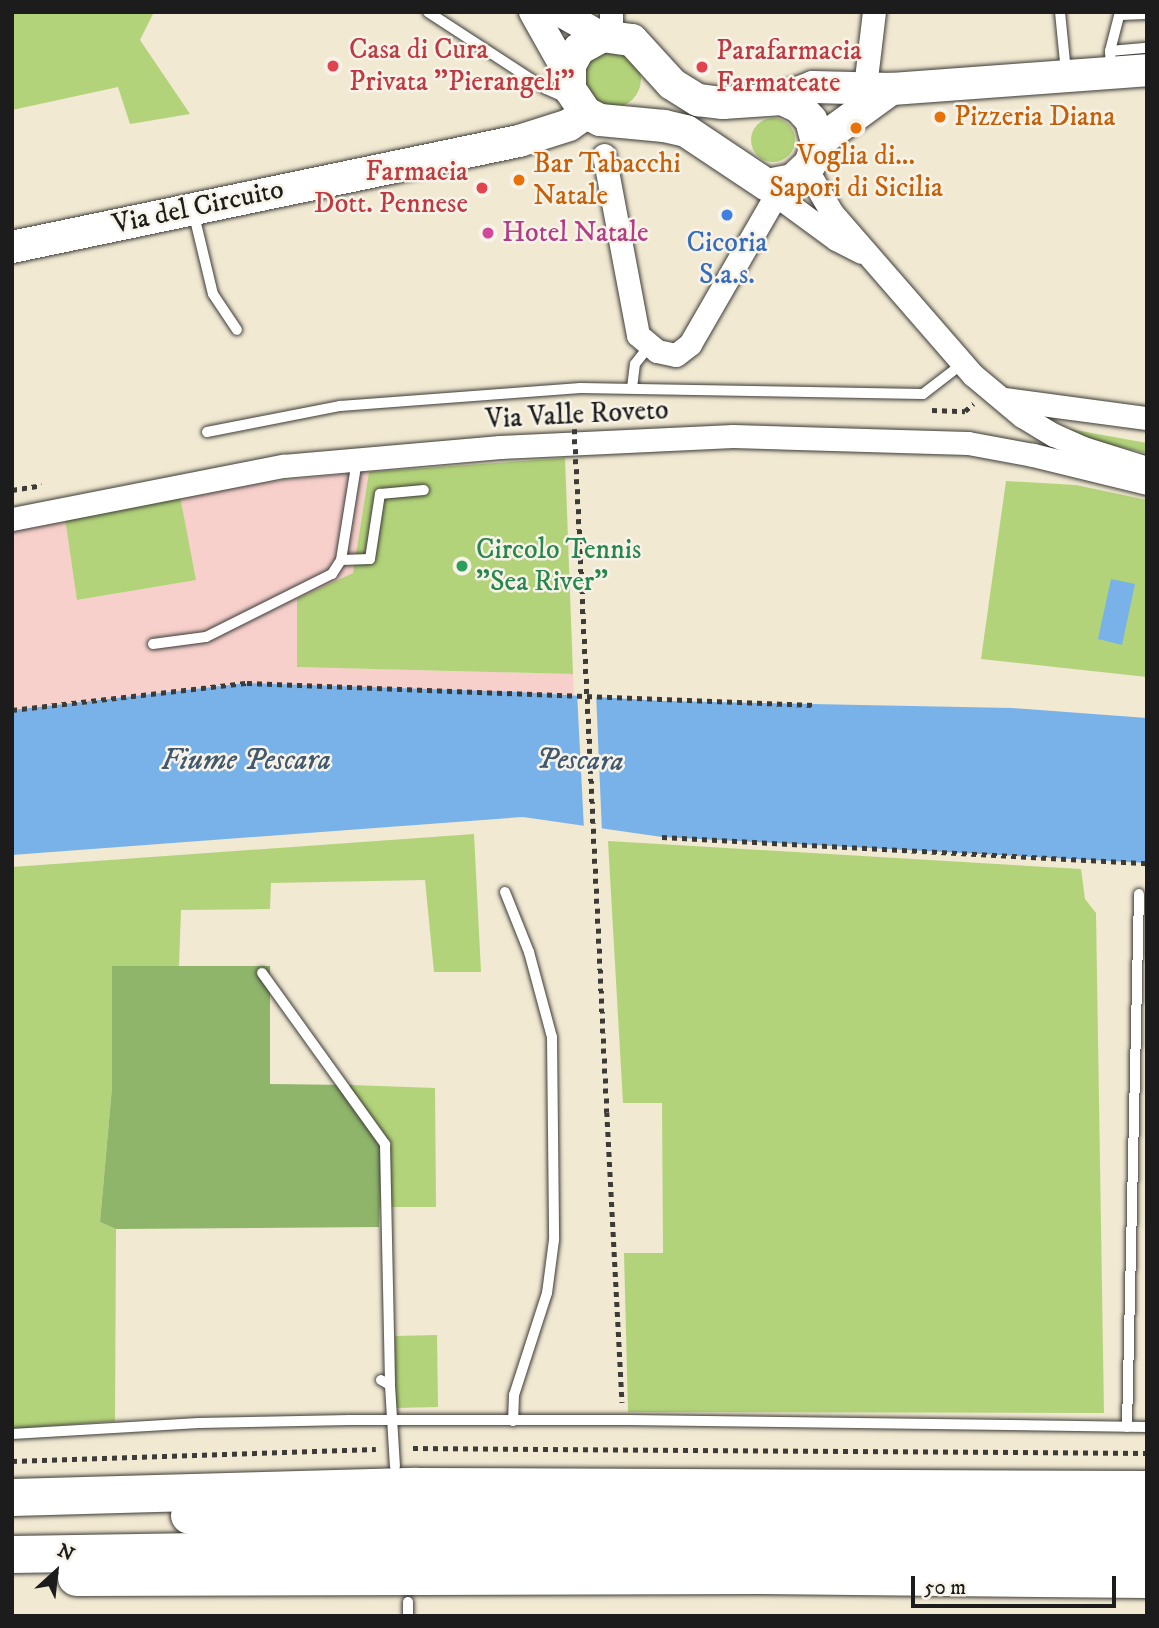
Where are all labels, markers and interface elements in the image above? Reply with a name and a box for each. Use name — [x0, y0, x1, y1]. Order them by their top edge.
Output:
place label: Casa di Cura Privata "Pierangeli" — [349, 33, 575, 99]
place label: Parafarmacia Farmateate — [716, 34, 862, 100]
marker: Casa di Cura Privata "Pierangeli" — [323, 56, 343, 76]
marker: Parafarmacia Farmateate — [694, 59, 710, 75]
place label: Pizzeria Diana — [954, 100, 1115, 134]
marker: Pizzeria Diana — [932, 109, 948, 125]
marker: Voglia di... Sapori di Sicilia — [848, 120, 864, 136]
place label: Voglia di... Sapori di Sicilia — [769, 139, 943, 205]
place label: Bar Tabacchi Natale — [533, 147, 681, 213]
place label: Farmacia Dott. Pennese — [314, 155, 468, 221]
street label: Via del Circuito — [109, 172, 287, 242]
marker: Bar Tabacchi Natale — [511, 172, 527, 188]
marker: Farmacia Dott. Pennese — [474, 180, 490, 196]
marker: Cicoria S.a.s. — [719, 207, 735, 223]
place label: Hotel Natale — [502, 216, 649, 250]
marker: Hotel Natale — [480, 225, 496, 241]
place label: Cicoria S.a.s. — [687, 226, 767, 292]
street label: Via Valle Roveto — [485, 393, 669, 437]
place label: Circolo Tennis "Sea River" — [476, 533, 641, 599]
marker: Circolo Tennis "Sea River" — [454, 558, 470, 574]
water label: Pescara — [536, 741, 624, 781]
water label: Fiume Pescara — [161, 743, 331, 779]
north arrow — [21, 1537, 91, 1607]
text: N — [54, 1539, 78, 1567]
scale bar — [914, 1562, 1119, 1606]
text: 50 m — [924, 1575, 966, 1601]

